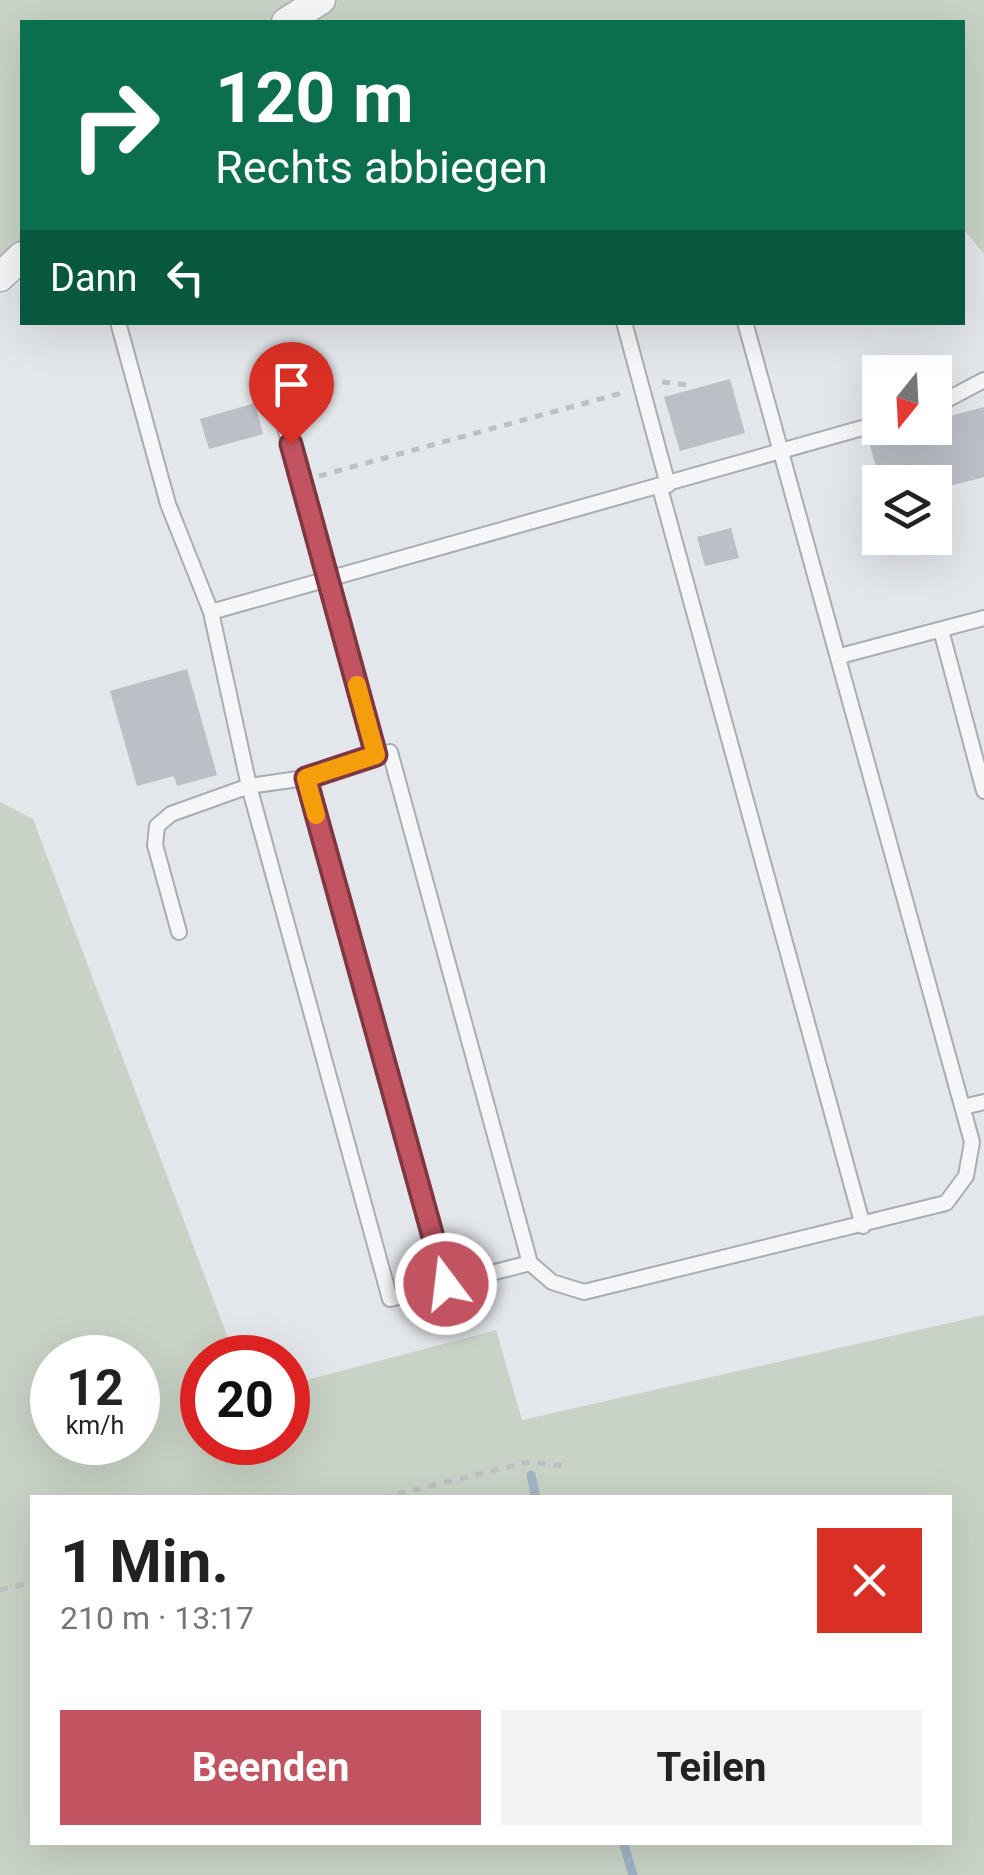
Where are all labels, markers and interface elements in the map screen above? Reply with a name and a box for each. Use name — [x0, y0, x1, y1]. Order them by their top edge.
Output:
text: 120 m — [215, 57, 414, 139]
icon: right — [50, 60, 180, 190]
text: Rechts abbiegen — [215, 141, 548, 194]
icon: left — [158, 250, 213, 305]
text: Dann — [50, 256, 138, 300]
pin — [249, 342, 334, 445]
north arrow — [862, 355, 952, 445]
map controls — [862, 355, 952, 555]
icon: arrive — [264, 357, 319, 412]
button: layers — [862, 465, 952, 555]
position arrow — [394, 1232, 498, 1336]
speed limit sign: 20 — [180, 1335, 310, 1465]
text: 12 — [66, 1359, 124, 1417]
text: km/h — [66, 1411, 124, 1440]
text: 1 Min. — [60, 1526, 229, 1597]
button: close — [817, 1528, 922, 1633]
text: 210 m · 13:17 — [60, 1599, 254, 1637]
button: Beenden — [60, 1710, 481, 1825]
button: Teilen — [501, 1710, 922, 1825]

